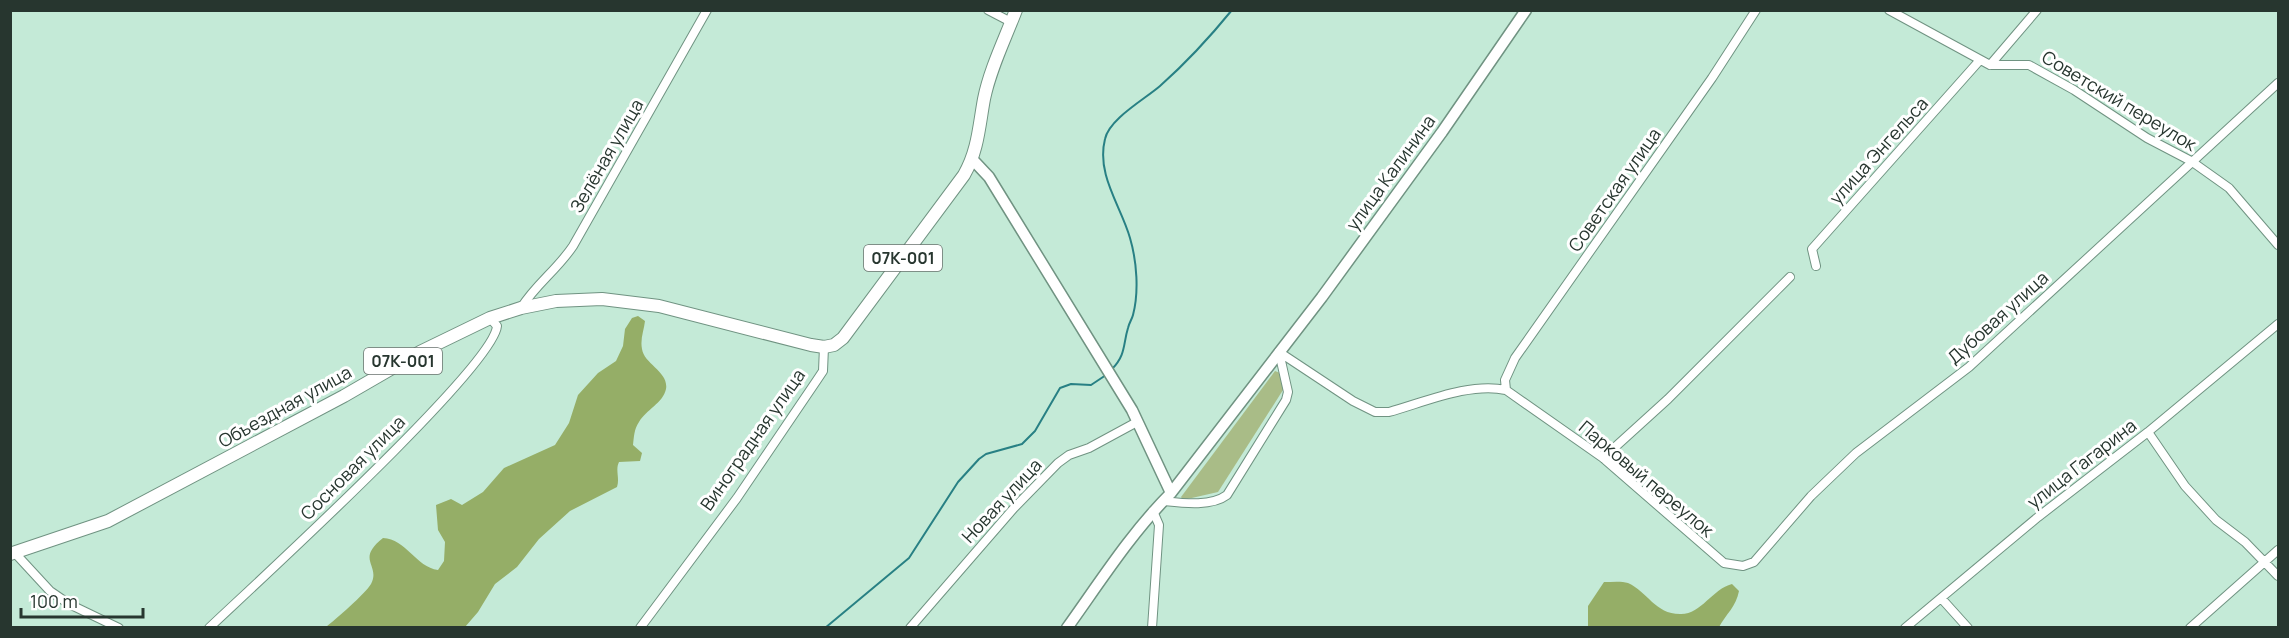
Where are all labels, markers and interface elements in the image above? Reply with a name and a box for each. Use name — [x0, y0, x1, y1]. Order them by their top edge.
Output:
street label: Советский переулок — [2038, 44, 2202, 156]
street label: улица Энгельса — [1824, 92, 1933, 209]
street label: Зелёная улица — [564, 94, 648, 217]
street label: улица Калинина — [1340, 110, 1440, 235]
street label: Советская улица — [1563, 123, 1666, 256]
road number: 07К-001 — [864, 245, 942, 271]
street label: Дубовая улица — [1942, 266, 2053, 369]
road number: 07К-001 — [364, 348, 442, 374]
street label: Объездная улица — [214, 360, 355, 453]
street label: Виноградная улица — [694, 364, 810, 515]
street label: Сосновая улица — [295, 410, 410, 525]
street label: улица Гагарина — [2022, 413, 2141, 513]
street label: Парковый переулок — [1574, 415, 1720, 542]
street label: Новая улица — [956, 453, 1047, 548]
scale bar — [21, 581, 142, 619]
text: 100 m — [30, 589, 78, 613]

